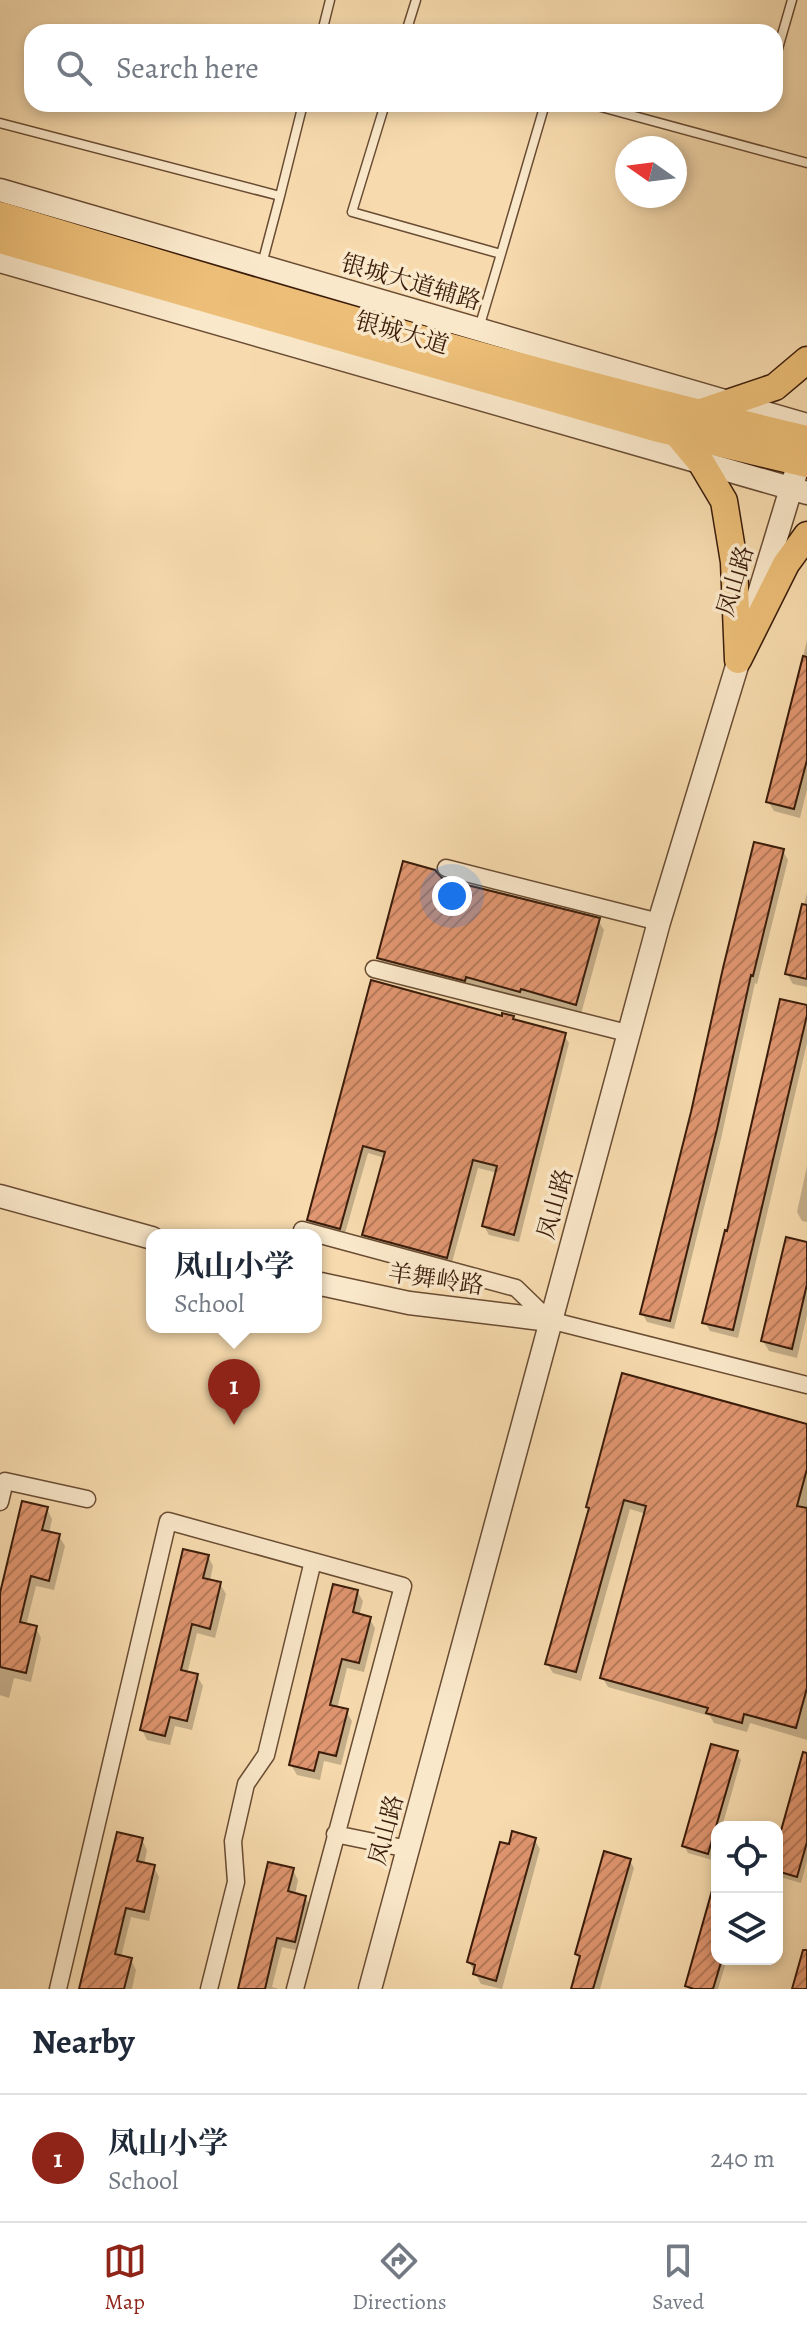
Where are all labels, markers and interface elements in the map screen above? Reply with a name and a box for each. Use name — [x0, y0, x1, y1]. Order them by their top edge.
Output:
search box — [24, 24, 783, 112]
icon: search — [52, 46, 96, 90]
text: Search here — [116, 48, 259, 88]
north arrow — [615, 136, 687, 208]
street label: 银城大道辅路 — [337, 247, 485, 317]
street label: 银城大道 — [351, 304, 453, 362]
street label: 凤山路 — [709, 542, 761, 620]
your location — [432, 876, 472, 916]
street label: 凤山路 — [530, 1165, 580, 1243]
popup — [146, 1229, 322, 1333]
text: 凤山小学 — [174, 1246, 294, 1286]
street label: 羊舞岭路 — [386, 1256, 486, 1302]
text: School — [174, 1286, 244, 1321]
pin: 1 — [208, 1359, 260, 1425]
street label: 凤山路 — [361, 1791, 411, 1869]
map controls — [711, 1821, 783, 1965]
button: locate — [711, 1821, 783, 1893]
button: layers — [711, 1893, 783, 1965]
text: Nearby — [32, 2018, 135, 2065]
text: 凤山小学 — [108, 2123, 228, 2163]
text: 1 — [53, 2141, 63, 2176]
text: 240 m — [710, 2141, 775, 2176]
text: School — [108, 2163, 178, 2198]
tab: Map — [103, 2239, 147, 2317]
tab: Directions — [352, 2239, 447, 2317]
tab: Saved — [652, 2239, 704, 2317]

